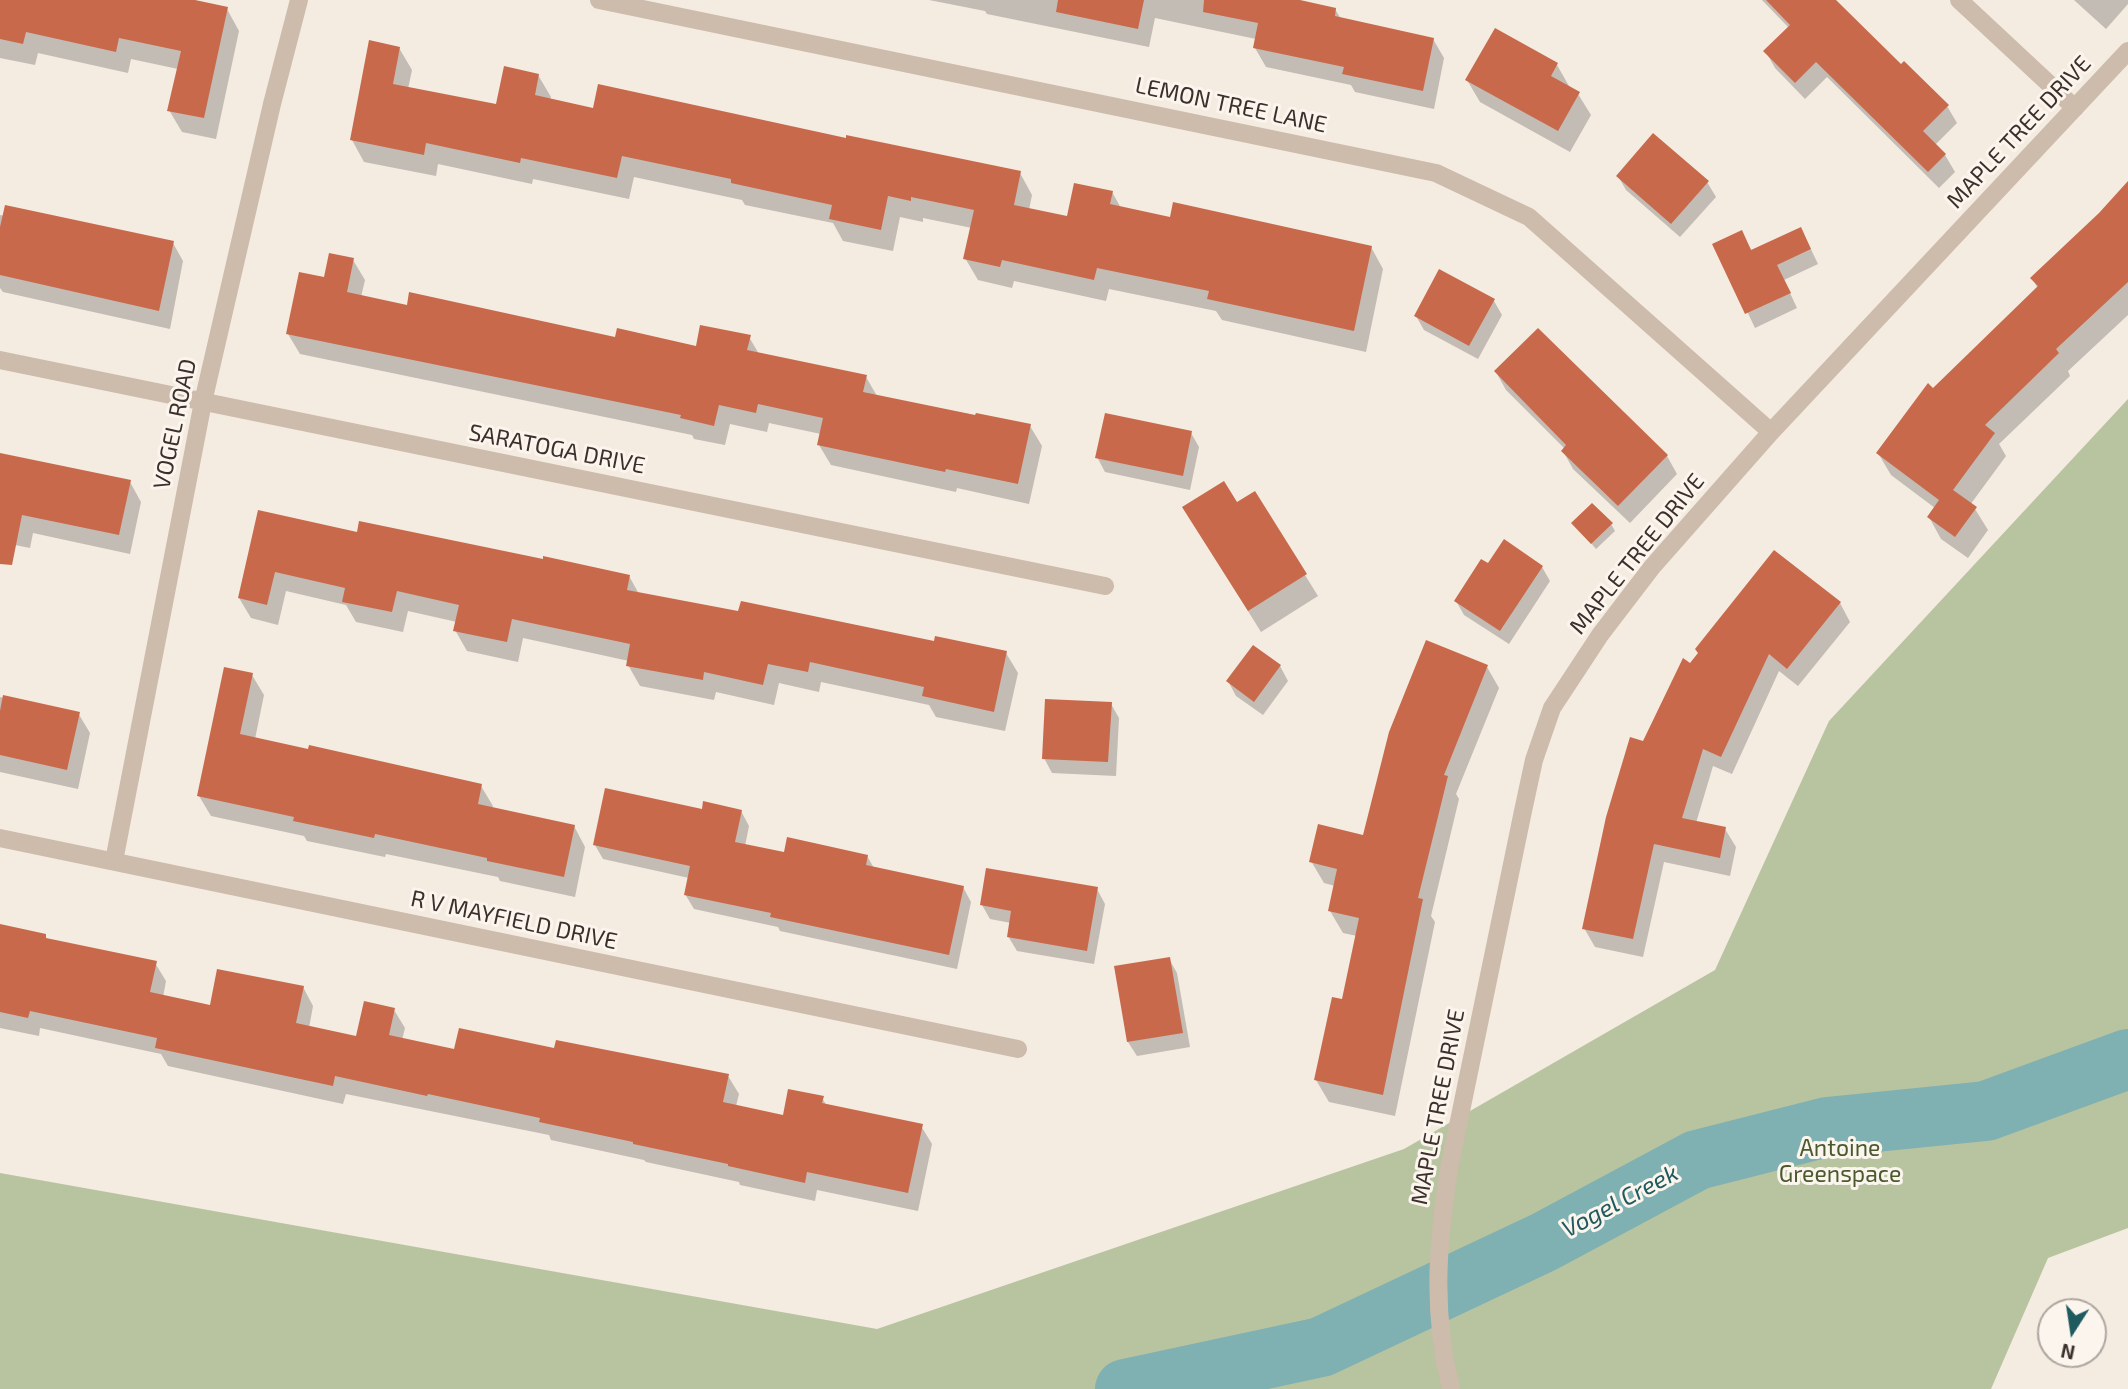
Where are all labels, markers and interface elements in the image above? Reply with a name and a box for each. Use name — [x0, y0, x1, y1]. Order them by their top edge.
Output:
street label: MAPLE TREE DRIVE — [1941, 50, 2097, 214]
street label: LEMON TREE LANE — [1133, 71, 1329, 139]
street label: VOGEL ROAD — [148, 356, 202, 492]
street label: SARATOGA DRIVE — [466, 418, 648, 480]
street label: MAPLE TREE DRIVE — [1564, 468, 1710, 640]
street label: R V MAYFIELD DRIVE — [408, 885, 620, 955]
street label: MAPLE TREE DRIVE — [1405, 1007, 1471, 1207]
park label: Antoine Greenspace — [1779, 1134, 1901, 1188]
water label: Vogel Creek — [1557, 1158, 1683, 1244]
north arrow — [2037, 1298, 2107, 1368]
text: N — [2059, 1339, 2077, 1365]

